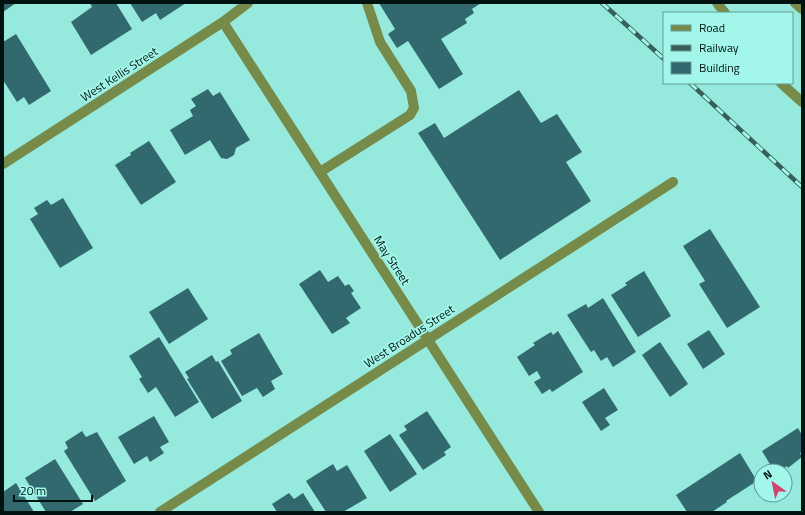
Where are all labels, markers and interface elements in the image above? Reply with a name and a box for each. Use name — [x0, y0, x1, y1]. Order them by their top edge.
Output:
legend — [663, 12, 793, 84]
text: Road — [699, 18, 725, 37]
text: Railway — [699, 38, 739, 57]
street label: West Kellis Street — [77, 41, 162, 106]
text: Building — [699, 58, 740, 77]
street label: May Street — [369, 232, 415, 289]
street label: West Broadus Street — [360, 299, 459, 372]
north arrow — [753, 463, 793, 503]
text: N — [760, 466, 775, 483]
scale bar — [14, 477, 92, 503]
text: 20 m — [20, 481, 46, 500]

